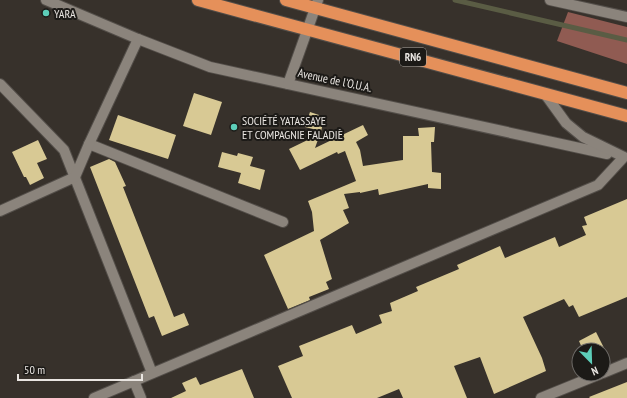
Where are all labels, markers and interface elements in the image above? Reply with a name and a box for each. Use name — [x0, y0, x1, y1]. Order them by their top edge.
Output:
place label: YARA — [54, 6, 76, 21]
marker: YARA — [41, 8, 51, 18]
road number: RN6 — [400, 48, 426, 66]
street label: Avenue de l'O.U.A. — [297, 65, 373, 95]
place label: SOCIÉTÉ YATASSAYE ET COMPAGNIE FALADIÈ — [242, 113, 343, 142]
marker: SOCIÉTÉ YATASSAYE ET COMPAGNIE FALADIÈ — [229, 122, 239, 132]
north arrow — [571, 342, 611, 382]
scale bar — [18, 356, 142, 382]
text: 50 m — [24, 362, 45, 377]
text: N — [589, 364, 600, 379]

